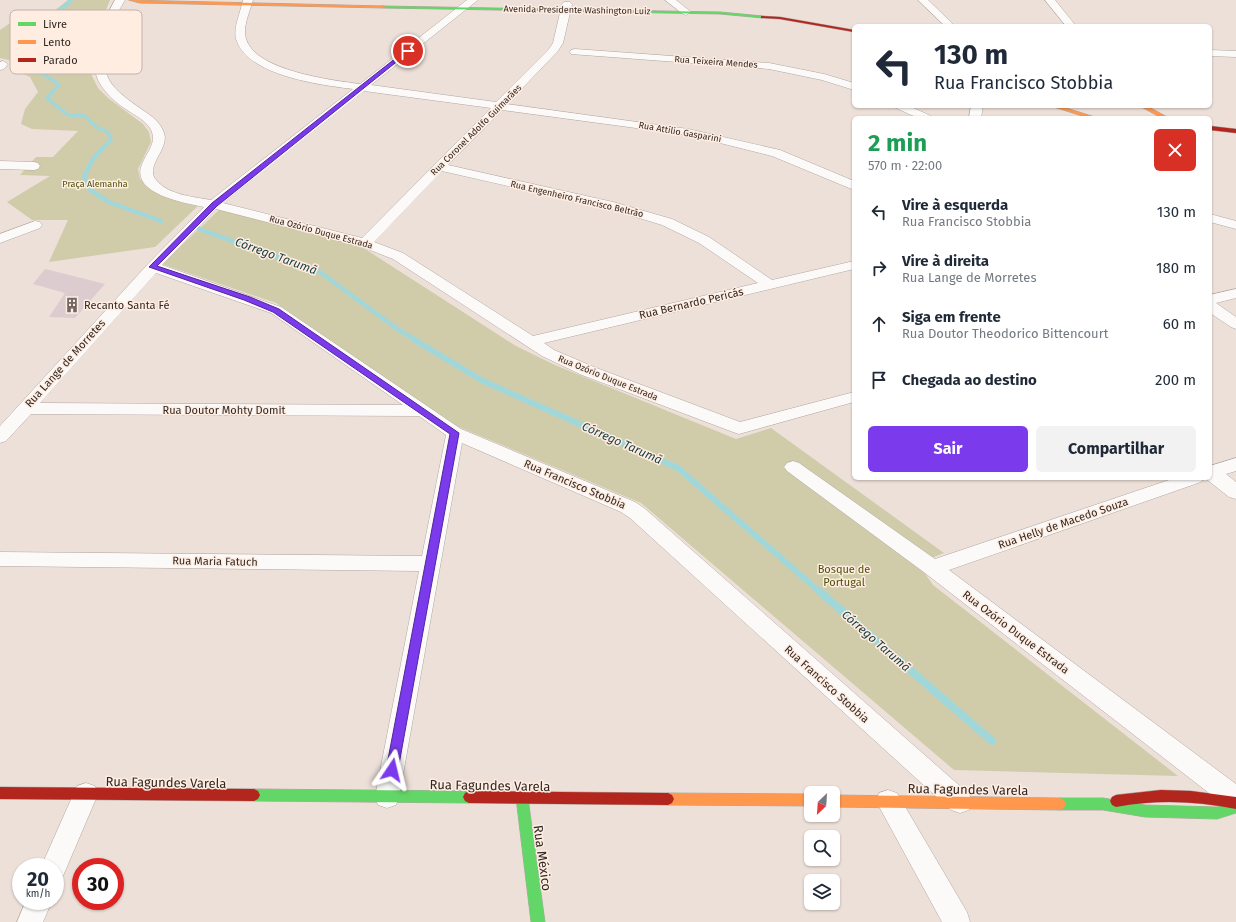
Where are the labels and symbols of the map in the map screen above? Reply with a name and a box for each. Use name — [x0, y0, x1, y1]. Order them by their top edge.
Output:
street label: Avenida Presidente Washington Luiz — [504, 4, 651, 16]
legend — [10, 10, 142, 74]
text: Livre — [43, 18, 67, 31]
pin — [391, 34, 425, 68]
text: Lento — [43, 36, 71, 49]
text: Parado — [43, 54, 78, 67]
street label: Rua Teixeira Mendes — [674, 54, 758, 70]
street label: Rua Coronel Adolfo Guimarães — [429, 83, 523, 177]
street label: Rua Attílio Gasparini — [638, 120, 722, 144]
park label: Praça Alemanha — [62, 179, 128, 189]
street label: Rua Engenheiro Francisco Beltrão — [510, 179, 644, 219]
street label: Rua Ozório Duque Estrada — [268, 213, 374, 251]
water label: Córrego Tarumã — [233, 235, 319, 277]
street label: Rua Bernardo Pericás — [638, 285, 745, 322]
building icon: Recanto Santa Fé — [63, 296, 81, 314]
place label: Recanto Santa Fé — [84, 299, 169, 312]
street label: Rua Lange de Morretes — [22, 317, 108, 410]
street label: Rua Ozório Duque Estrada — [557, 353, 659, 403]
street label: Rua Doutor Mohty Domit — [163, 404, 285, 417]
water label: Córrego Tarumã — [580, 419, 664, 467]
street label: Rua Francisco Stobbia — [522, 457, 628, 512]
street label: Rua Helly de Macedo Souza — [997, 495, 1130, 552]
street label: Rua Maria Fatuch — [172, 554, 258, 569]
park label: Bosque de Portugal — [818, 563, 870, 589]
street label: Rua Ozório Duque Estrada — [960, 588, 1072, 677]
water label: Córrego Tarumã — [839, 607, 913, 675]
street label: Rua Francisco Stobbia — [782, 643, 872, 726]
position arrow — [371, 749, 413, 791]
street label: Rua Fagundes Varela — [105, 774, 227, 791]
street label: Rua Fagundes Varela — [429, 777, 551, 794]
street label: Rua Fagundes Varela — [907, 781, 1029, 798]
north arrow — [804, 786, 840, 822]
street label: Rua México — [530, 824, 555, 892]
speed limit sign: 30 — [72, 858, 124, 910]

